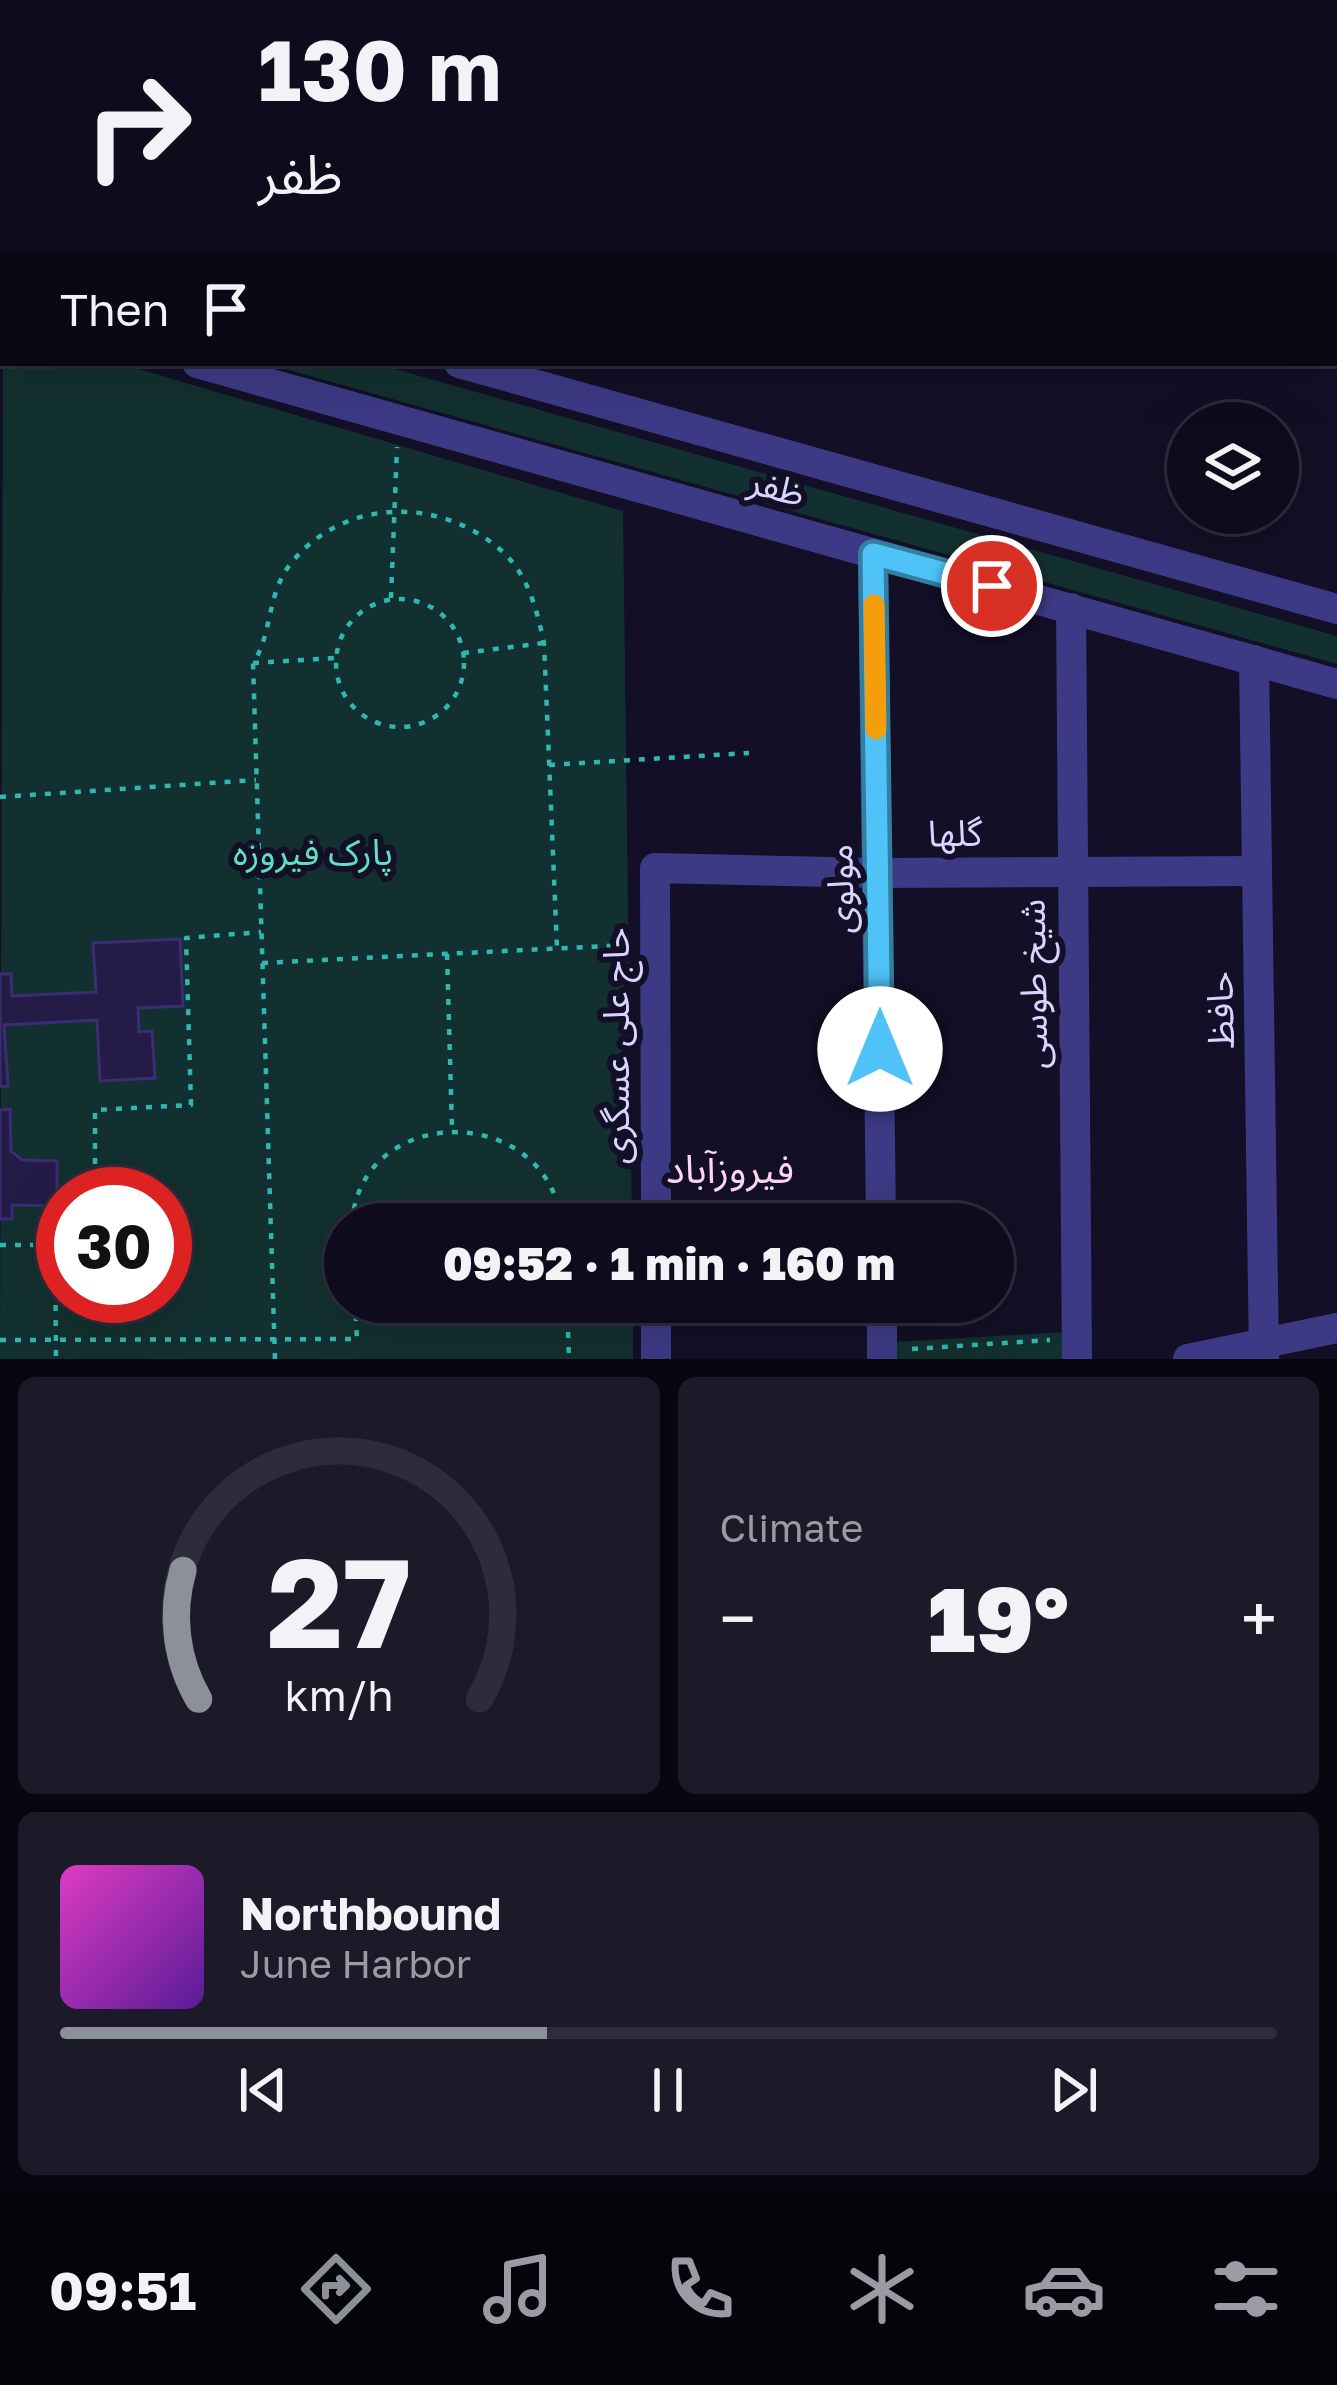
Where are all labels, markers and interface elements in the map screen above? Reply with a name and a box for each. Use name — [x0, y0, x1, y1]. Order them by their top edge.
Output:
text: 130 m — [258, 19, 502, 119]
icon: right — [60, 48, 216, 204]
text: ظفر — [258, 141, 343, 206]
icon: arrive — [193, 276, 259, 342]
text: Then — [60, 282, 169, 336]
map controls — [1167, 402, 1299, 534]
button: layers — [1167, 402, 1299, 534]
street label: ظفر — [743, 458, 810, 516]
pin — [941, 535, 1043, 637]
icon: arrive — [959, 553, 1025, 619]
street label: گلها — [927, 811, 984, 854]
park label: پارک فیروزه — [233, 830, 393, 876]
street label: مولوی — [817, 844, 863, 934]
street label: شیخ طوسی — [1010, 898, 1061, 1069]
street label: حاج علی عسگری — [594, 928, 643, 1164]
street label: حافظ — [1197, 971, 1242, 1049]
position arrow — [817, 986, 943, 1112]
district label: فیروزآباد — [666, 1145, 794, 1192]
speed limit sign: 30 — [36, 1167, 192, 1323]
text: 09:52 · 1 min · 160 m — [443, 1236, 895, 1290]
text: Climate — [720, 1504, 863, 1551]
text: 27 — [267, 1526, 411, 1675]
text: 19° — [928, 1564, 1069, 1672]
text: − — [720, 1578, 756, 1658]
text: + — [1241, 1578, 1277, 1658]
text: km/h — [284, 1668, 393, 1719]
text: Northbound — [240, 1886, 501, 1940]
text: June Harbor — [240, 1940, 471, 1987]
icon: previous — [230, 2057, 296, 2123]
icon: pause — [635, 2057, 701, 2123]
icon: next — [1041, 2057, 1107, 2123]
icon: directions — [294, 2247, 378, 2331]
icon: music — [476, 2247, 560, 2331]
icon: phone — [658, 2247, 742, 2331]
icon: climate — [840, 2247, 924, 2331]
icon: car — [1022, 2247, 1106, 2331]
icon: filters — [1204, 2247, 1288, 2331]
text: 09:51 — [49, 2257, 196, 2322]

